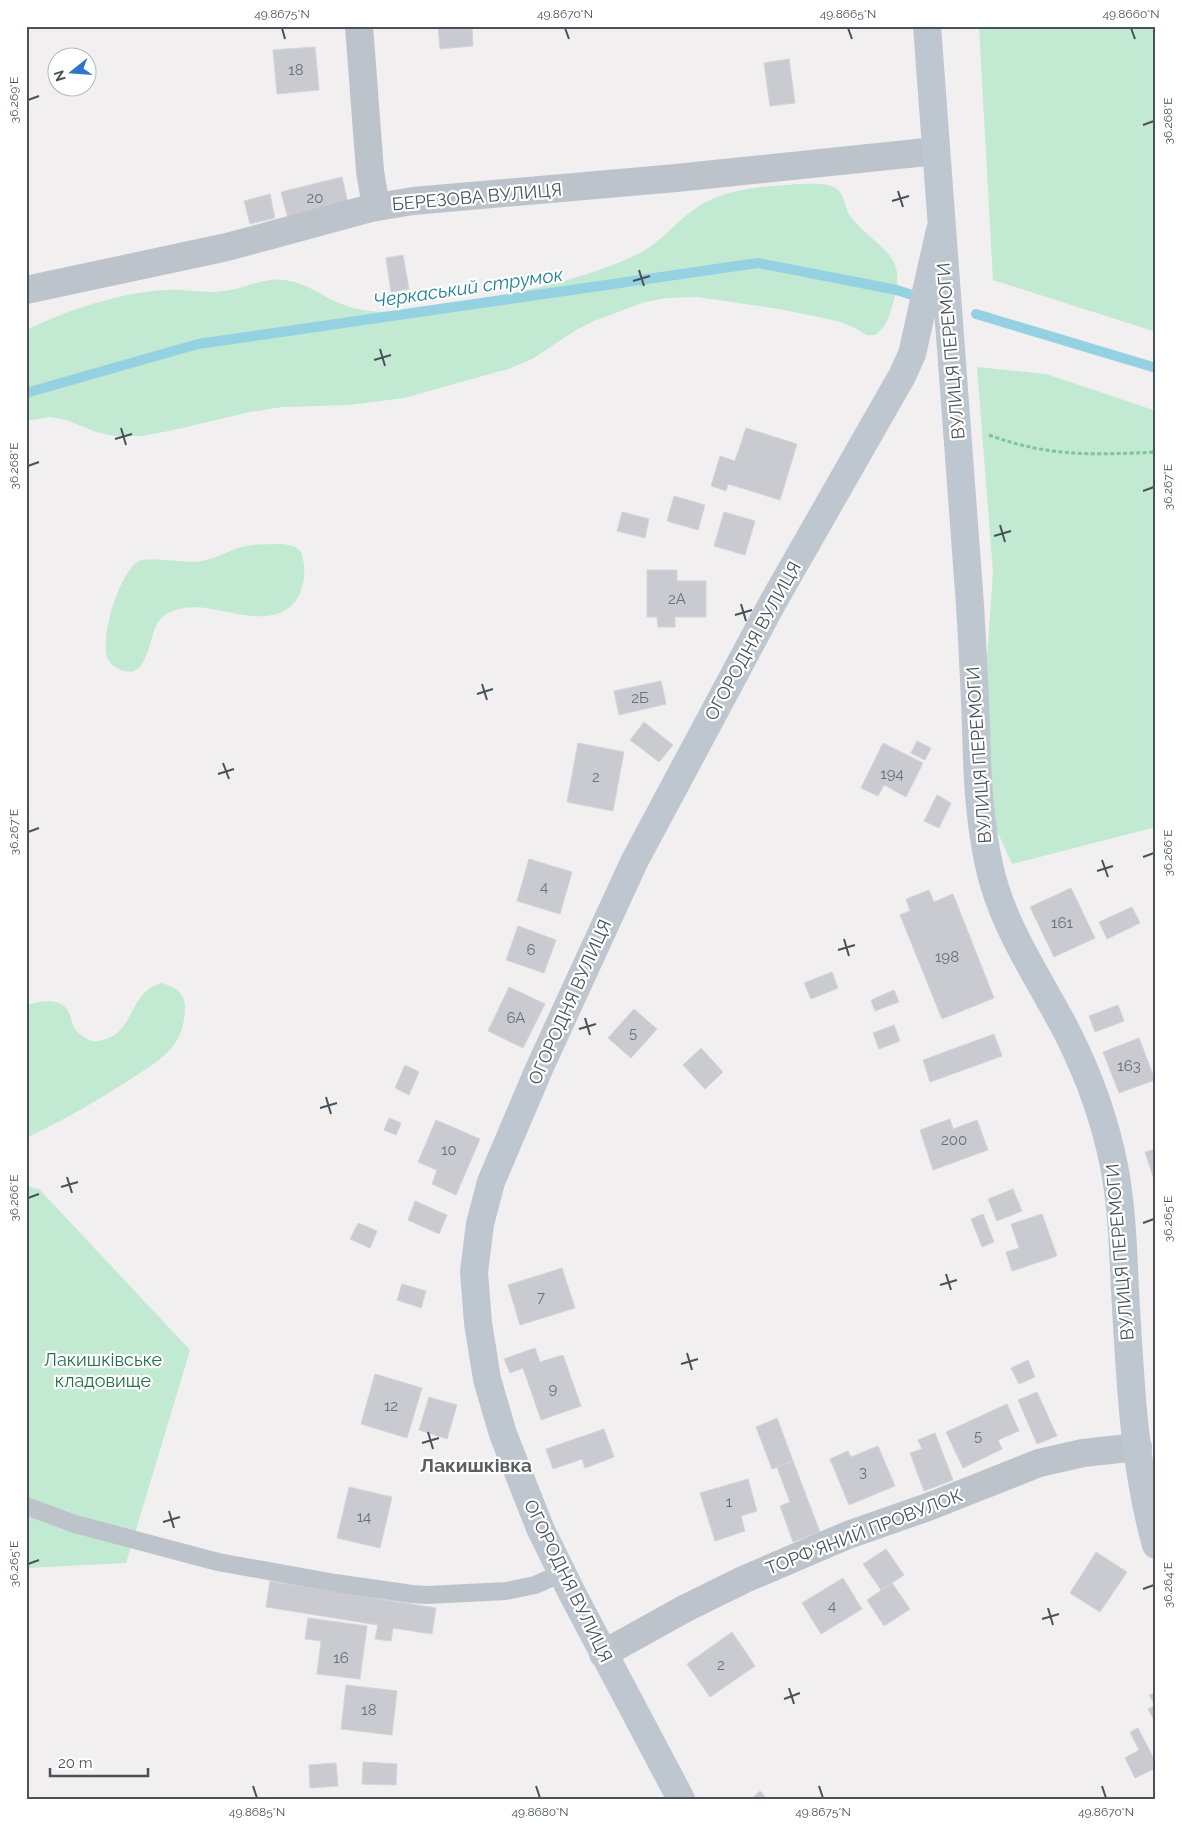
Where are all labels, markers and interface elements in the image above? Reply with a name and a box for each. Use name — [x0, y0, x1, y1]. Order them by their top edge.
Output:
text: 49.8675°N — [254, 7, 310, 21]
text: 49.8670°N — [537, 7, 593, 21]
text: 49.8665°N — [820, 7, 876, 21]
text: 49.8660°N — [1103, 7, 1160, 21]
north arrow — [48, 48, 98, 98]
house number: 18 — [288, 61, 304, 79]
text: N — [50, 68, 69, 83]
text: 36.269°E — [7, 77, 21, 123]
text: 36.268°E — [1161, 97, 1175, 145]
street label: БЕРЕЗОВА ВУЛИЦЯ — [391, 179, 563, 214]
house number: 20 — [307, 189, 324, 207]
street label: ВУЛИЦЯ ПЕРЕМОГИ — [932, 262, 969, 440]
water label: Черкаський струмок — [372, 263, 565, 311]
text: 36.268°E — [7, 442, 21, 490]
text: 36.267°E — [1161, 464, 1175, 510]
street label: ОГОРОДНЯ ВУЛИЦЯ — [700, 558, 805, 724]
house number: 2А — [668, 590, 686, 608]
street label: ВУЛИЦЯ ПЕРЕМОГИ — [962, 666, 995, 844]
house number: 2Б — [631, 689, 649, 707]
house number: 194 — [880, 765, 904, 783]
house number: 2 — [592, 768, 600, 786]
text: 36.267°E — [7, 809, 21, 855]
text: 36.266°E — [1161, 829, 1175, 877]
house number: 4 — [540, 878, 548, 896]
house number: 161 — [1051, 914, 1074, 932]
street label: ОГОРОДНЯ ВУЛИЦЯ — [524, 916, 615, 1088]
house number: 6 — [526, 941, 536, 959]
house number: 198 — [935, 948, 959, 966]
house number: 6А — [507, 1009, 525, 1027]
house number: 5 — [629, 1024, 637, 1042]
house number: 163 — [1117, 1057, 1141, 1075]
house number: 200 — [941, 1131, 967, 1149]
house number: 10 — [441, 1141, 457, 1159]
street label: ВУЛИЦЯ ПЕРЕМОГИ — [1101, 1163, 1138, 1341]
text: 36.266°E — [7, 1174, 21, 1222]
text: 36.265°E — [1161, 1196, 1175, 1242]
house number: 7 — [537, 1288, 545, 1306]
park label: Лакишківське кладовище — [44, 1349, 163, 1391]
house number: 9 — [549, 1380, 558, 1398]
house number: 12 — [384, 1397, 398, 1415]
house number: 5 — [974, 1427, 982, 1445]
district label: Лакишківка — [420, 1454, 532, 1476]
house number: 3 — [859, 1463, 867, 1481]
street label: ТОРФ'ЯНИЙ ПРОВУЛОК — [763, 1484, 965, 1579]
house number: 1 — [726, 1493, 733, 1511]
street label: ОГОРОДНЯ ВУЛИЦЯ — [520, 1496, 617, 1666]
house number: 14 — [357, 1508, 371, 1526]
text: 36.265°E — [7, 1541, 21, 1587]
text: 36.264°E — [1161, 1562, 1175, 1608]
house number: 4 — [828, 1597, 836, 1615]
house number: 16 — [333, 1649, 349, 1667]
house number: 2 — [717, 1656, 725, 1674]
house number: 18 — [361, 1701, 377, 1719]
scale bar — [50, 1745, 148, 1777]
text: 20 m — [58, 1754, 93, 1772]
text: 49.8685°N — [229, 1805, 285, 1819]
text: 49.8680°N — [512, 1805, 568, 1819]
text: 49.8675°N — [795, 1805, 851, 1819]
text: 49.8670°N — [1078, 1805, 1134, 1819]

